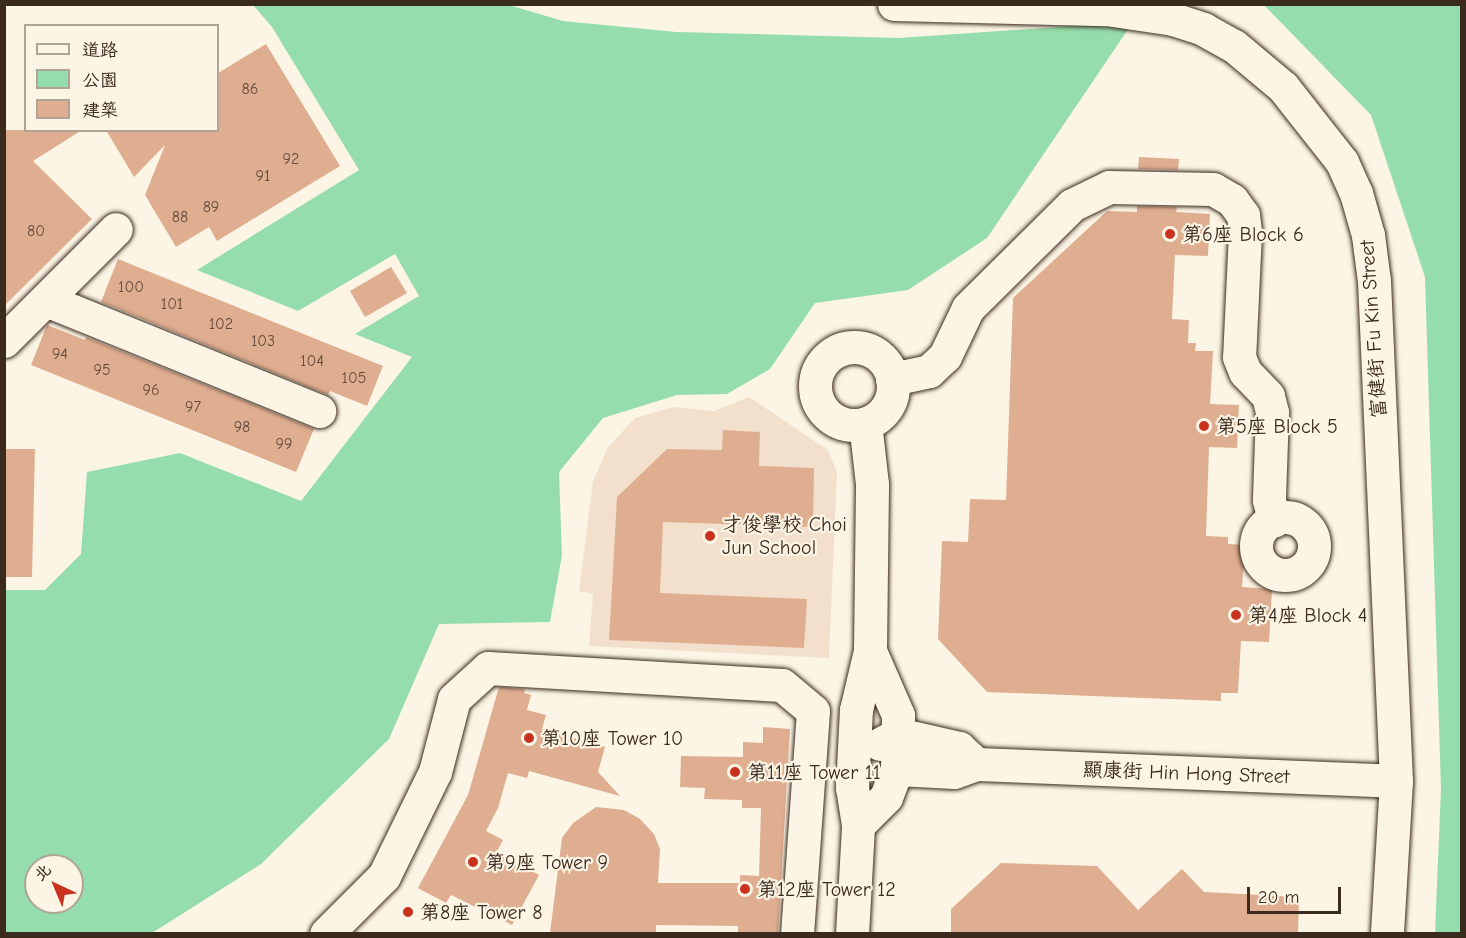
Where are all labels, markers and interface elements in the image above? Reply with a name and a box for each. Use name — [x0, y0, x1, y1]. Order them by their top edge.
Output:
legend — [24, 24, 219, 132]
text: 道路 — [82, 40, 118, 61]
text: 公園 — [82, 70, 118, 91]
house number: 86 — [242, 79, 258, 99]
text: 建築 — [82, 100, 118, 121]
house number: 92 — [283, 149, 299, 169]
house number: 91 — [256, 166, 270, 186]
house number: 89 — [203, 197, 219, 217]
house number: 88 — [172, 207, 188, 227]
house number: 80 — [27, 221, 45, 241]
place label: 第6座 Block 6 — [1182, 222, 1304, 246]
marker: 第6座 Block 6 — [1163, 227, 1177, 241]
street label: 富健街 Fu Kin Street — [1355, 239, 1391, 419]
house number: 100 — [118, 277, 144, 297]
house number: 101 — [161, 294, 183, 314]
house number: 102 — [209, 314, 233, 334]
house number: 103 — [251, 331, 275, 351]
house number: 94 — [52, 344, 68, 364]
house number: 104 — [300, 351, 324, 371]
house number: 95 — [93, 360, 111, 380]
house number: 105 — [342, 368, 366, 388]
house number: 96 — [142, 380, 160, 400]
house number: 97 — [185, 397, 201, 417]
place label: 第5座 Block 5 — [1216, 414, 1338, 438]
house number: 98 — [234, 417, 250, 437]
marker: 第5座 Block 5 — [1197, 419, 1211, 433]
house number: 99 — [276, 434, 292, 454]
place label: 才俊學校 Choi Jun School — [722, 512, 847, 559]
marker: 才俊學校 Choi Jun School — [703, 529, 717, 543]
place label: 第4座 Block 4 — [1248, 603, 1367, 627]
marker: 第4座 Block 4 — [1229, 608, 1243, 622]
place label: 第10座 Tower 10 — [541, 726, 683, 750]
marker: 第10座 Tower 10 — [522, 731, 536, 745]
street label: 顯康街 Hin Hong Street — [1082, 757, 1290, 789]
place label: 第11座 Tower 11 — [747, 760, 881, 784]
marker: 第11座 Tower 11 — [728, 765, 742, 779]
place label: 第9座 Tower 9 — [485, 850, 608, 874]
north arrow — [24, 854, 84, 914]
marker: 第9座 Tower 9 — [466, 855, 480, 869]
text: 北 — [31, 860, 55, 885]
scale bar — [1250, 875, 1344, 913]
place label: 第12座 Tower 12 — [757, 877, 896, 901]
marker: 第12座 Tower 12 — [738, 882, 752, 896]
text: 20 m — [1258, 887, 1299, 908]
place label: 第8座 Tower 8 — [420, 900, 543, 924]
marker: 第8座 Tower 8 — [401, 905, 415, 919]

